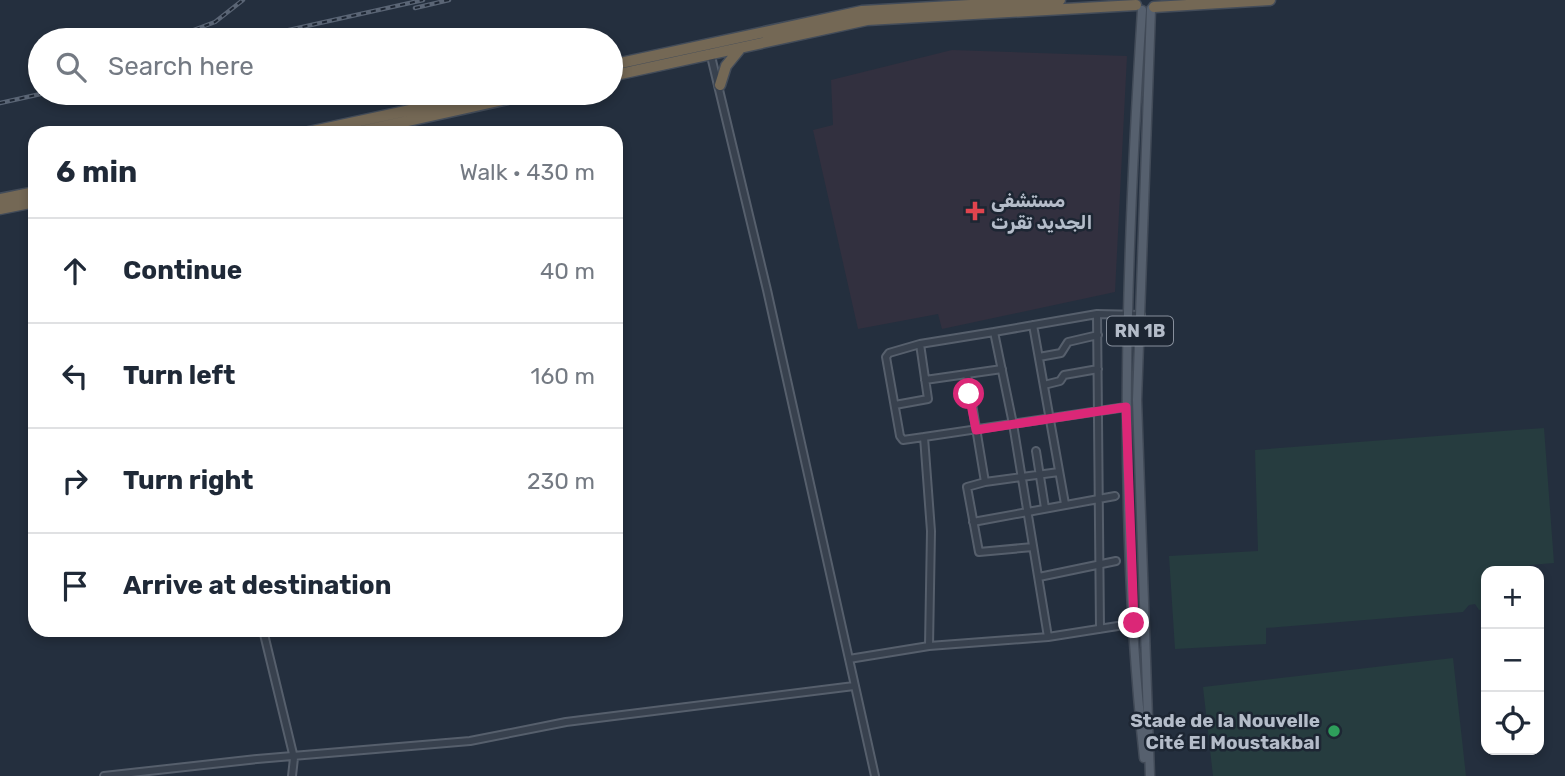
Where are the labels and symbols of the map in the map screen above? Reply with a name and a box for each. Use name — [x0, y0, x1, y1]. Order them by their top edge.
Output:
place label: مستشفى الجديد تقرت — [991, 189, 1092, 234]
marker: مستشفى الجديد تقرت — [965, 201, 985, 221]
road number: RN 1B — [1107, 316, 1173, 346]
route start — [953, 378, 984, 409]
route end — [1118, 607, 1149, 638]
place label: Stade de la Nouvelle Cité El Moustakbal — [1130, 709, 1320, 754]
marker: Stade de la Nouvelle Cité El Moustakbal — [1326, 723, 1342, 739]

